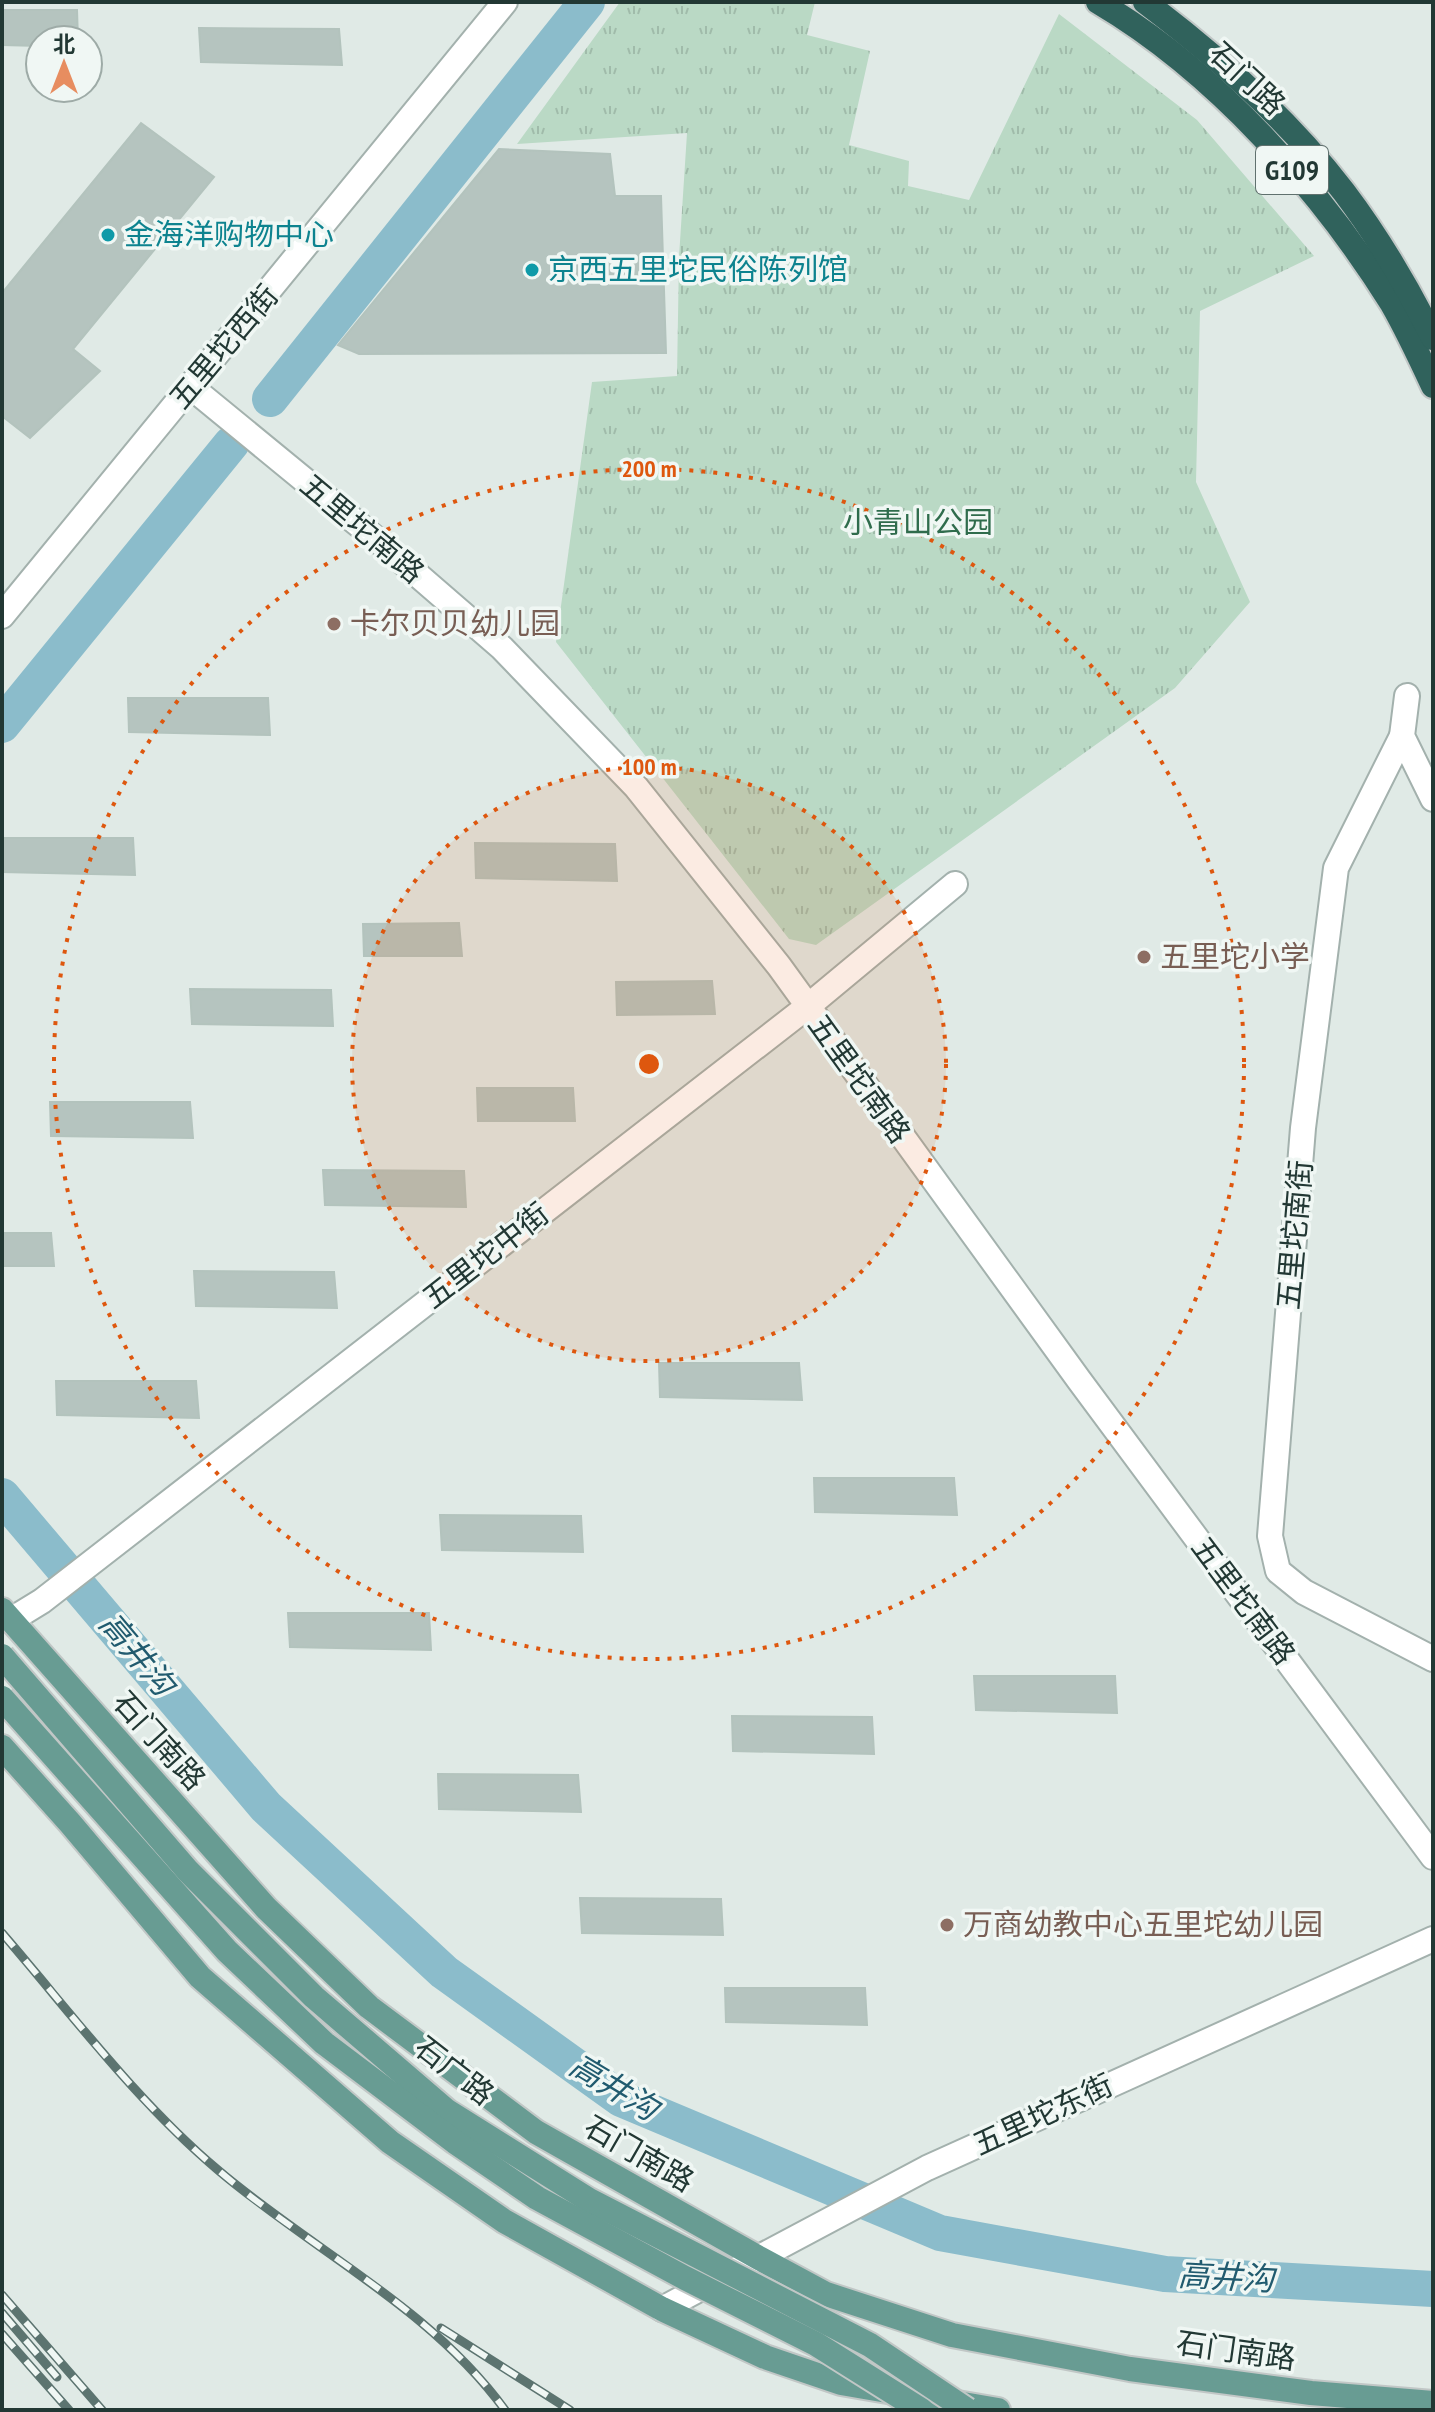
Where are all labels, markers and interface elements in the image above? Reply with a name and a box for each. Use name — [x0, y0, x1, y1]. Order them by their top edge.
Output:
north arrow — [24, 24, 104, 104]
text: 北 — [53, 30, 75, 58]
street label: 石门路 — [1202, 33, 1294, 123]
road number: G109 — [1256, 146, 1328, 194]
place label: 金海洋购物中心 — [124, 214, 334, 253]
marker: 金海洋购物中心 — [99, 226, 117, 244]
place label: 京西五里坨民俗陈列馆 — [548, 249, 848, 288]
marker: 京西五里坨民俗陈列馆 — [523, 261, 541, 279]
street label: 五里坨西街 — [160, 276, 286, 416]
text: 200 m — [621, 453, 677, 484]
street label: 五里坨南路 — [293, 465, 433, 591]
park label: 小青山公园 — [843, 502, 993, 541]
place label: 卡尔贝贝幼儿园 — [350, 603, 560, 642]
marker: 卡尔贝贝幼儿园 — [325, 615, 343, 633]
text: 100 m — [621, 751, 677, 782]
place label: 五里坨小学 — [1160, 936, 1310, 975]
marker: 五里坨小学 — [1135, 948, 1153, 966]
street label: 五里坨南路 — [800, 1006, 920, 1150]
centre of rings — [635, 1050, 663, 1078]
street label: 五里坨南街 — [1268, 1158, 1319, 1311]
street label: 五里坨中街 — [414, 1193, 556, 1316]
street label: 五里坨南路 — [1183, 1528, 1305, 1672]
water label: 高井沟 — [91, 1603, 187, 1706]
street label: 石门南路 — [105, 1682, 215, 1798]
place label: 万商幼教中心五里坨幼儿园 — [963, 1904, 1323, 1943]
marker: 万商幼教中心五里坨幼儿园 — [938, 1916, 956, 1934]
street label: 石广路 — [407, 2027, 502, 2113]
water label: 高井沟 — [563, 2043, 669, 2130]
street label: 五里坨东街 — [966, 2064, 1119, 2163]
street label: 石门南路 — [578, 2106, 701, 2200]
water label: 高井沟 — [1177, 2253, 1278, 2300]
street label: 石门南路 — [1174, 2322, 1298, 2377]

